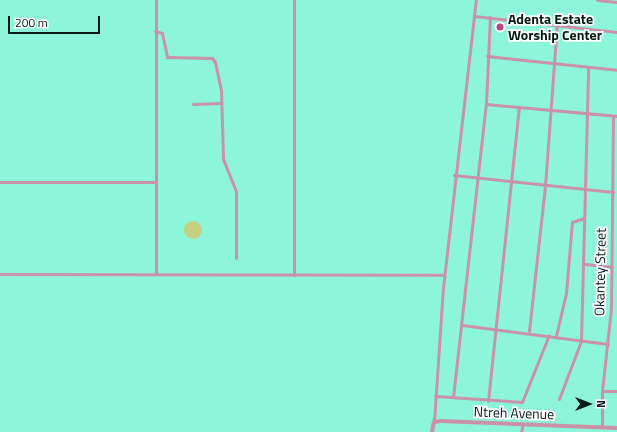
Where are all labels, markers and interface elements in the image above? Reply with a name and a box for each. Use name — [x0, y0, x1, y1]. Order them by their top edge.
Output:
scale bar — [10, 8, 102, 34]
place label: Adenta Estate Worship Center — [508, 11, 602, 44]
text: 200 m — [15, 13, 48, 32]
marker: Adenta Estate Worship Center — [495, 22, 505, 32]
street label: Okantey Street — [591, 228, 609, 316]
north arrow — [569, 384, 609, 424]
text: N — [593, 400, 609, 408]
street label: Ntreh Avenue — [473, 403, 555, 423]

